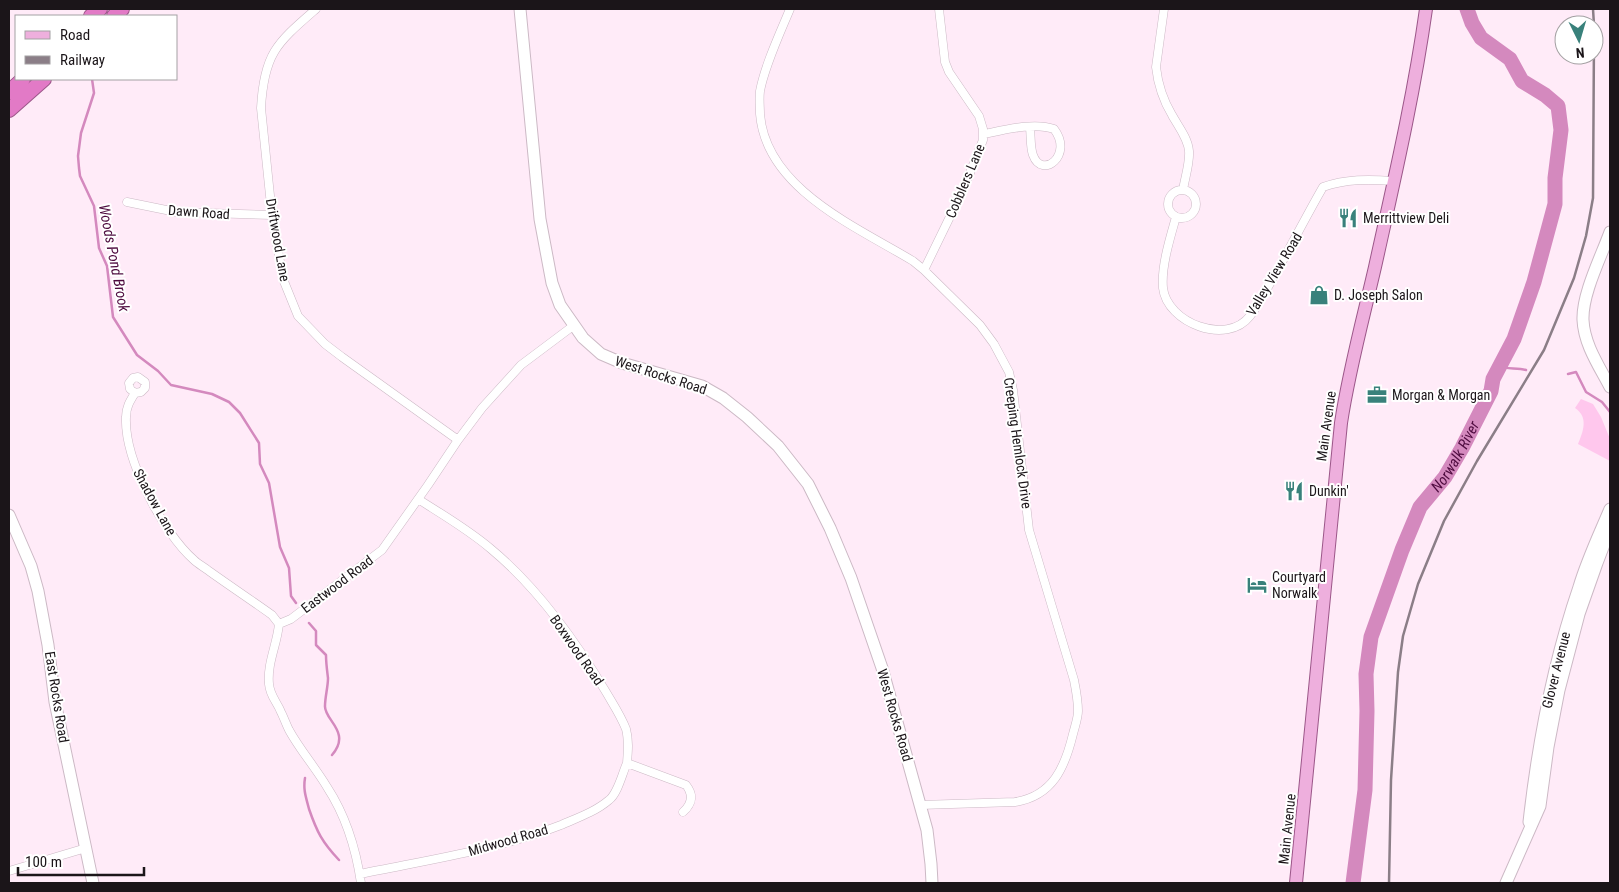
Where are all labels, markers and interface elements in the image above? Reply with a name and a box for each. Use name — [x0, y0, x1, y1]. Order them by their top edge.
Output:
legend — [15, 15, 178, 80]
north arrow — [1554, 15, 1604, 65]
text: Road — [60, 26, 90, 44]
text: N — [1575, 45, 1585, 61]
text: Railway — [60, 51, 105, 69]
street label: Cobblers Lane — [942, 141, 988, 221]
street label: Driftwood Lane — [263, 197, 293, 283]
street label: Dawn Road — [168, 202, 230, 222]
water label: Woods Pond Brook — [95, 203, 133, 314]
restaurant icon: Merrittview Deli — [1337, 207, 1359, 229]
place label: Merrittview Deli — [1363, 210, 1449, 226]
street label: Valley View Road — [1243, 229, 1305, 319]
shop icon: D. Joseph Salon — [1308, 284, 1330, 306]
place label: D. Joseph Salon — [1334, 287, 1423, 303]
street label: West Rocks Road — [613, 353, 709, 397]
street label: Creeping Hemlock Drive — [1001, 376, 1035, 510]
office icon: Morgan & Morgan — [1366, 384, 1388, 406]
place label: Morgan & Morgan — [1392, 387, 1490, 403]
street label: Main Avenue — [1313, 389, 1339, 462]
water label: Norwalk River — [1427, 418, 1483, 496]
street label: Shadow Lane — [130, 466, 180, 538]
restaurant icon: Dunkin' — [1283, 480, 1305, 502]
place label: Dunkin' — [1309, 483, 1349, 499]
street label: Eastwood Road — [298, 552, 376, 616]
place label: Courtyard Norwalk — [1272, 569, 1326, 601]
hotel icon: Courtyard Norwalk — [1246, 574, 1268, 596]
street label: Boxwood Road — [547, 612, 607, 688]
street label: Glover Avenue — [1539, 629, 1573, 710]
street label: East Rocks Road — [42, 650, 72, 744]
street label: West Rocks Road — [874, 667, 916, 763]
street label: Main Avenue — [1275, 793, 1299, 865]
street label: Midwood Road — [466, 821, 550, 859]
scale bar — [18, 844, 144, 876]
text: 100 m — [25, 853, 62, 871]

